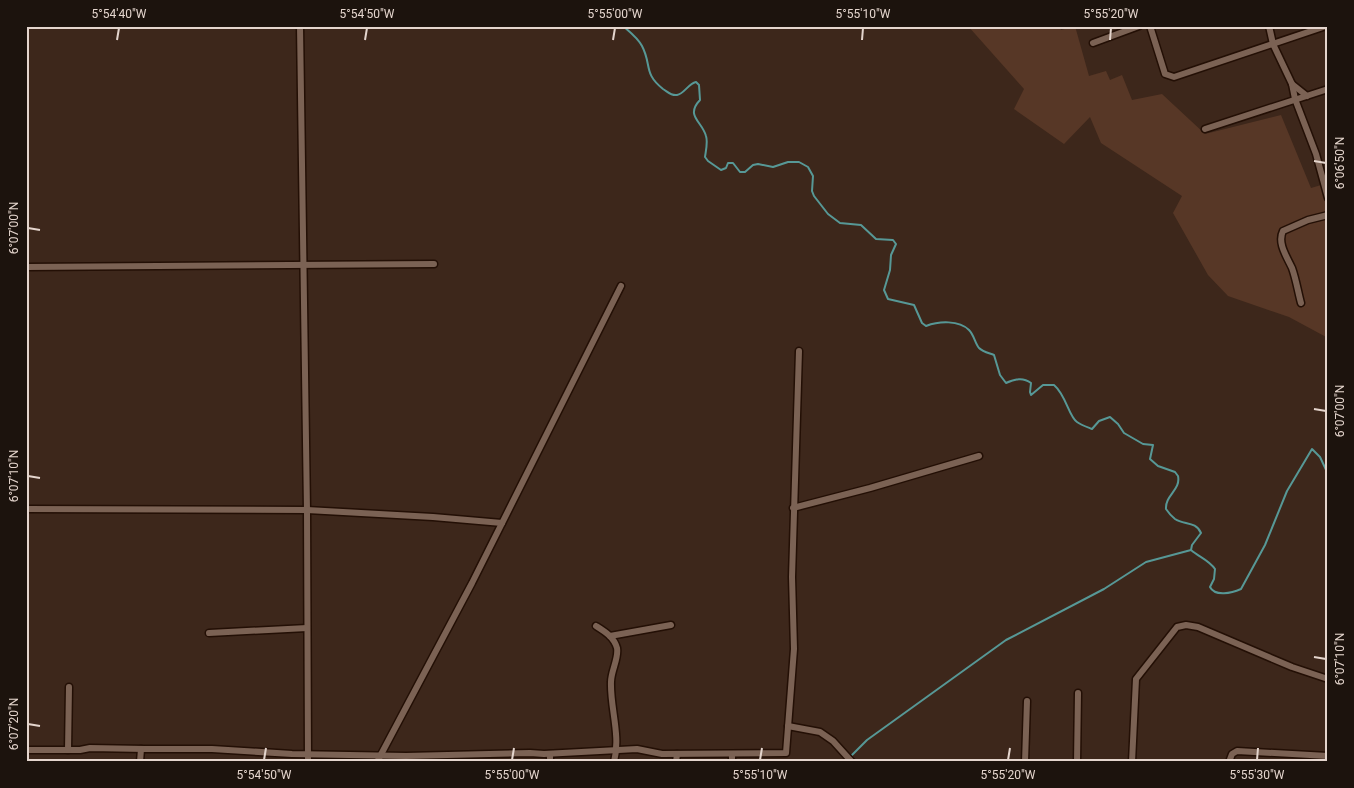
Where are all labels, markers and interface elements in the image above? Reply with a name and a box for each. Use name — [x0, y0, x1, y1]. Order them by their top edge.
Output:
text: 5°54'40"W — [92, 7, 147, 21]
text: 5°54'50"W — [340, 7, 395, 21]
text: 5°55'00"W — [588, 7, 643, 21]
text: 5°55'10"W — [836, 7, 891, 21]
text: 5°55'20"W — [1084, 7, 1139, 21]
text: 6°06'50"N — [1333, 137, 1347, 189]
text: 6°07'00"N — [7, 202, 21, 254]
text: 6°07'00"N — [1333, 385, 1347, 437]
text: 6°07'10"N — [7, 450, 21, 502]
text: 6°07'10"N — [1333, 633, 1347, 685]
text: 6°07'20"N — [7, 698, 21, 750]
text: 5°54'50"W — [237, 768, 292, 782]
text: 5°55'00"W — [485, 768, 540, 782]
text: 5°55'10"W — [733, 768, 788, 782]
text: 5°55'20"W — [981, 768, 1036, 782]
text: 5°55'30"W — [1230, 768, 1285, 782]

